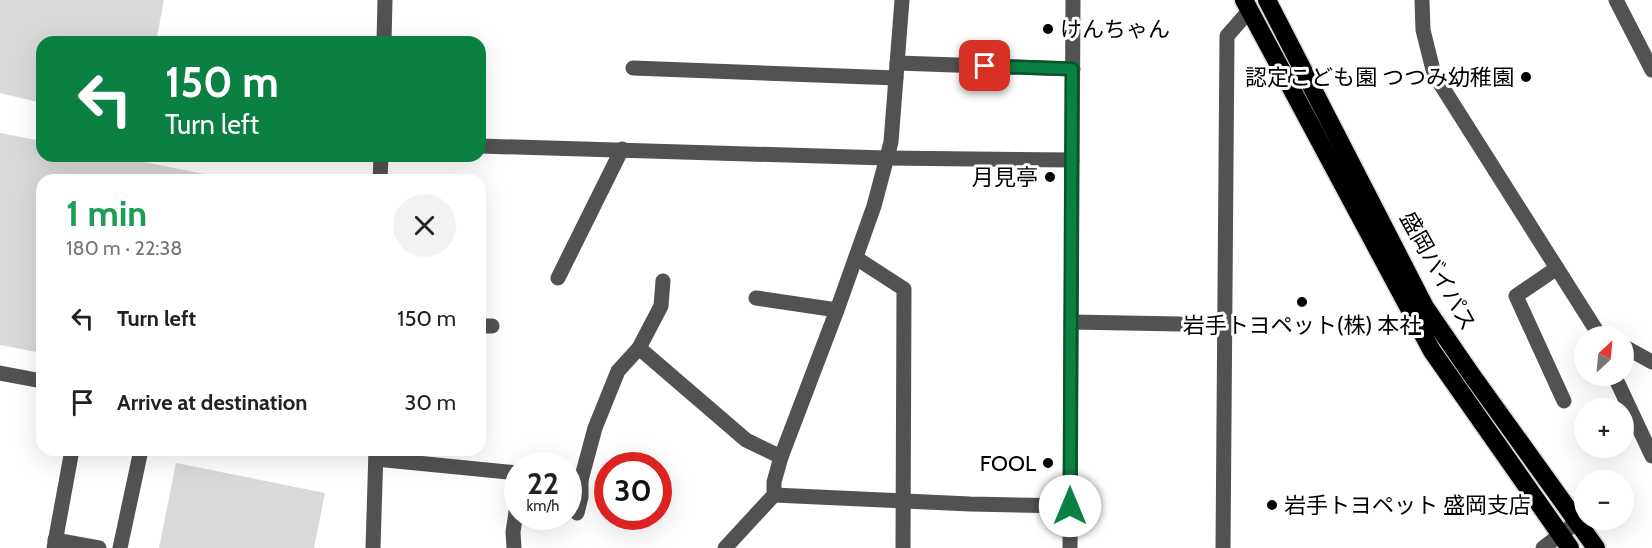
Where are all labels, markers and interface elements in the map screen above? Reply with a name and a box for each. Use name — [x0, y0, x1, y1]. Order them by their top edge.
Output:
place label: けんちゃん — [1060, 16, 1170, 43]
marker: けんちゃん — [1041, 22, 1055, 36]
pin — [959, 40, 1010, 91]
icon: arrive — [968, 49, 1001, 82]
text: 150 m — [165, 56, 279, 108]
icon: left — [66, 60, 144, 138]
place label: 認定こども園 つつみ幼稚園 — [1245, 64, 1514, 91]
marker: 認定こども園 つつみ幼稚園 — [1519, 70, 1533, 84]
text: Turn left — [165, 108, 259, 141]
place label: 月見亭 — [972, 164, 1038, 191]
marker: 月見亭 — [1043, 170, 1057, 184]
text: 1 min — [66, 191, 147, 235]
button: close — [393, 194, 456, 257]
street label: 盛岡バイパス — [1394, 207, 1482, 335]
text: 180 m · 22:38 — [66, 236, 182, 260]
marker: 岩手トヨペット(株) 本社 — [1295, 295, 1309, 309]
icon: left — [66, 302, 99, 335]
text: Turn left — [117, 305, 196, 332]
text: 150 m — [397, 305, 456, 332]
place label: 岩手トヨペット(株) 本社 — [1183, 312, 1421, 339]
north arrow — [1574, 326, 1634, 386]
map controls — [1574, 326, 1634, 530]
icon: arrive — [66, 386, 99, 419]
text: Arrive at destination — [117, 389, 307, 416]
text: 30 m — [404, 389, 456, 416]
button: + — [1574, 398, 1634, 458]
place label: FOOL — [980, 450, 1036, 477]
speed limit sign: 30 — [594, 452, 672, 530]
marker: FOOL — [1041, 456, 1055, 470]
text: 22 — [527, 465, 559, 502]
button: − — [1574, 470, 1634, 530]
position arrow — [1038, 474, 1102, 538]
place label: 岩手トヨペット 盛岡支店 — [1284, 492, 1531, 519]
text: km/h — [527, 497, 559, 515]
marker: 岩手トヨペット 盛岡支店 — [1265, 498, 1279, 512]

